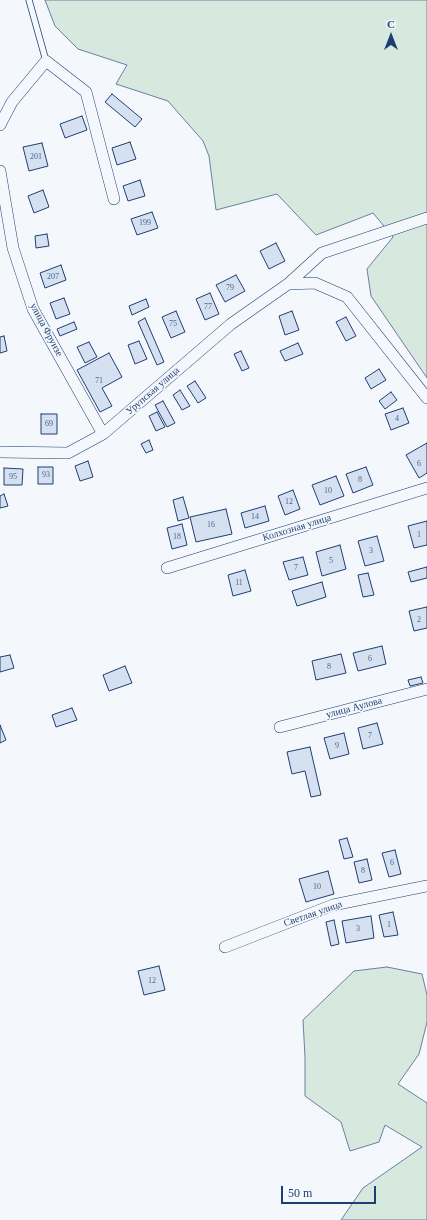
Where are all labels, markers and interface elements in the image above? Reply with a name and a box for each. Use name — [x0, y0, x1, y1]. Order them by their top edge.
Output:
north arrow — [371, 16, 411, 56]
text: С — [387, 18, 395, 30]
house number: 201 — [30, 152, 42, 162]
house number: 199 — [139, 218, 151, 228]
house number: 207 — [47, 272, 59, 282]
house number: 79 — [226, 283, 234, 293]
street label: улица Фрунзе — [27, 301, 65, 359]
house number: 77 — [204, 302, 212, 312]
house number: 75 — [169, 319, 177, 329]
street label: Урупская улица — [124, 365, 182, 417]
house number: 71 — [95, 376, 103, 386]
house number: 4 — [395, 414, 399, 424]
house number: 69 — [45, 419, 53, 429]
house number: 6 — [417, 459, 421, 469]
house number: 93 — [42, 470, 50, 480]
house number: 95 — [9, 472, 17, 482]
house number: 8 — [358, 475, 362, 485]
house number: 10 — [324, 486, 332, 496]
house number: 12 — [285, 497, 293, 507]
house number: 14 — [251, 512, 259, 522]
street label: Колхозная улица — [261, 512, 333, 544]
house number: 16 — [207, 520, 215, 530]
house number: 1 — [417, 530, 421, 540]
house number: 18 — [173, 532, 181, 542]
house number: 3 — [369, 546, 373, 556]
house number: 5 — [329, 556, 333, 566]
house number: 7 — [294, 563, 298, 573]
house number: 11 — [235, 578, 243, 588]
house number: 2 — [417, 615, 421, 625]
house number: 6 — [368, 654, 372, 664]
house number: 8 — [327, 662, 331, 672]
street label: улица Аулова — [325, 695, 383, 721]
house number: 7 — [368, 731, 372, 741]
house number: 9 — [335, 741, 339, 751]
house number: 6 — [390, 858, 394, 868]
house number: 8 — [361, 866, 365, 876]
house number: 10 — [313, 882, 321, 892]
street label: Светлая улица — [282, 898, 344, 930]
house number: 1 — [387, 920, 391, 930]
house number: 3 — [356, 924, 360, 934]
house number: 12 — [148, 976, 156, 986]
scale bar — [283, 1178, 378, 1204]
text: 50 m — [288, 1186, 312, 1200]

